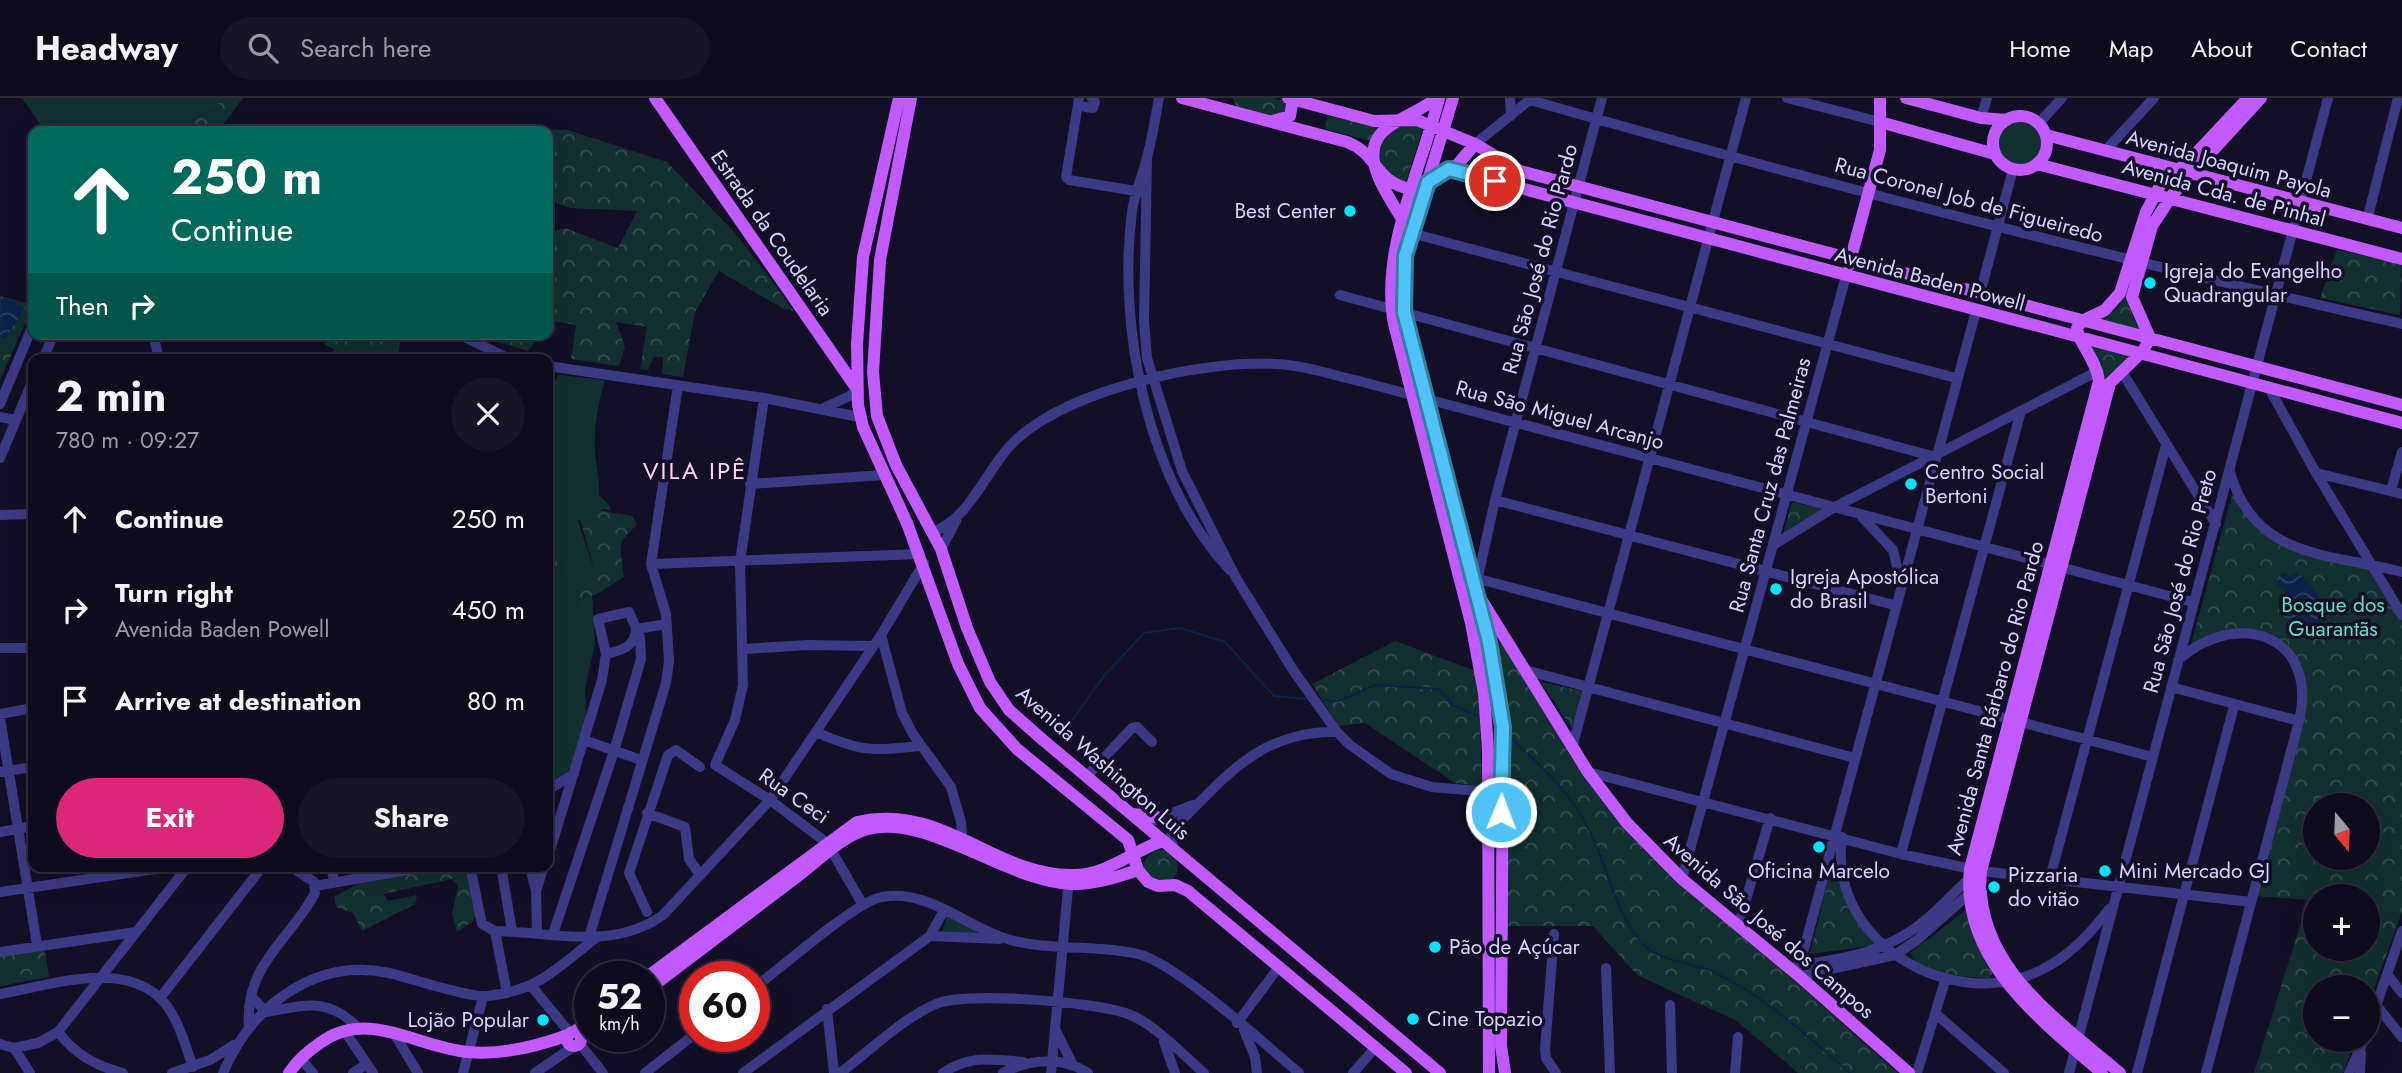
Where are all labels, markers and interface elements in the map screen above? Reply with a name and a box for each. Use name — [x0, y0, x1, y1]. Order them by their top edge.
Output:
search box — [220, 17, 710, 80]
text: Headway — [35, 25, 178, 72]
icon: search — [244, 29, 282, 67]
text: Search here — [300, 29, 431, 67]
text: Home — [2009, 31, 2071, 66]
text: Map — [2109, 31, 2153, 66]
text: About — [2191, 31, 2252, 66]
text: Contact — [2290, 31, 2367, 66]
street label: Avenida Joaquim Payola — [2123, 122, 2335, 206]
street label: Rua São José do Rio Pardo — [1495, 141, 1585, 377]
text: 250 m — [171, 142, 322, 212]
street label: Estrada da Coudelaria — [703, 144, 841, 322]
street label: Rua Coronel Job de Figueiredo — [1832, 150, 2106, 250]
pin — [1465, 151, 1525, 211]
street label: Avenida Cda. de Pinhal — [2119, 151, 2329, 235]
icon: ahead — [56, 154, 147, 245]
icon: arrive — [1476, 162, 1514, 200]
place label: Best Center — [1234, 196, 1337, 226]
marker: Best Center — [1342, 203, 1358, 219]
text: Continue — [171, 207, 293, 253]
street label: Avenida Baden Powell — [1832, 239, 2028, 319]
place label: Igreja do Evangelho Quadrangular — [2164, 256, 2342, 310]
marker: Igreja do Evangelho Quadrangular — [2142, 275, 2158, 291]
text: Then — [56, 287, 109, 325]
icon: right — [123, 287, 161, 325]
street label: Rua Santa Cruz das Palmeiras — [1721, 354, 1819, 616]
text: 2 min — [56, 366, 166, 427]
street label: Rua São Miguel Arcanjo — [1452, 373, 1668, 457]
button: close — [451, 377, 525, 451]
text: 780 m · 09:27 — [56, 423, 199, 457]
district label: VILA IPÊ — [643, 453, 747, 488]
place label: Centro Social Bertoni — [1925, 457, 2044, 511]
street label: Rua São José do Rio Preto — [2136, 466, 2224, 696]
marker: Centro Social Bertoni — [1903, 476, 1919, 492]
icon: ahead — [56, 500, 94, 538]
text: Continue — [115, 500, 224, 538]
text: 250 m — [452, 500, 525, 538]
street label: Avenida Santa Bárbaro do Rio Pardo — [1939, 538, 2051, 858]
place label: Igreja Apostólica do Brasil — [1790, 562, 1939, 616]
text: Turn right — [115, 574, 233, 612]
marker: Igreja Apostólica do Brasil — [1768, 581, 1784, 597]
park label: Bosque dos Guarantãs — [2281, 590, 2385, 644]
icon: right — [56, 591, 94, 629]
text: 450 m — [451, 591, 525, 629]
text: Avenida Baden Powell — [115, 612, 329, 646]
street label: Avenida Washington Luis — [1009, 679, 1197, 847]
icon: arrive — [56, 682, 94, 720]
text: Arrive at destination — [115, 682, 362, 720]
text: 80 m — [467, 682, 525, 720]
street label: Rua Ceci — [753, 761, 835, 831]
position arrow — [1464, 775, 1538, 849]
button: Exit — [56, 778, 284, 858]
button: Share — [298, 778, 525, 858]
north arrow — [2303, 793, 2380, 870]
map controls — [2303, 793, 2380, 1052]
street label: Avenida São José dos Campos — [1657, 826, 1881, 1026]
marker: Oficina Marcelo — [1811, 839, 1827, 855]
place label: Oficina Marcelo — [1748, 856, 1890, 886]
place label: Mini Mercado GJ — [2119, 856, 2270, 886]
place label: Pizzaria do vitão — [2008, 860, 2079, 914]
marker: Mini Mercado GJ — [2097, 863, 2113, 879]
marker: Pizzaria do vitão — [1986, 879, 2002, 895]
button: + — [2303, 884, 2380, 961]
place label: Pão de Açúcar — [1449, 932, 1581, 962]
marker: Pão de Açúcar — [1427, 939, 1443, 955]
speed limit sign: 60 — [679, 961, 770, 1052]
text: 52 — [597, 972, 642, 1022]
button: − — [2303, 975, 2380, 1052]
place label: Cine Topazio — [1427, 1004, 1543, 1034]
place label: Lojão Popular — [407, 1005, 530, 1035]
text: km/h — [599, 1011, 640, 1037]
marker: Cine Topazio — [1405, 1011, 1421, 1027]
marker: Lojão Popular — [535, 1012, 551, 1028]

